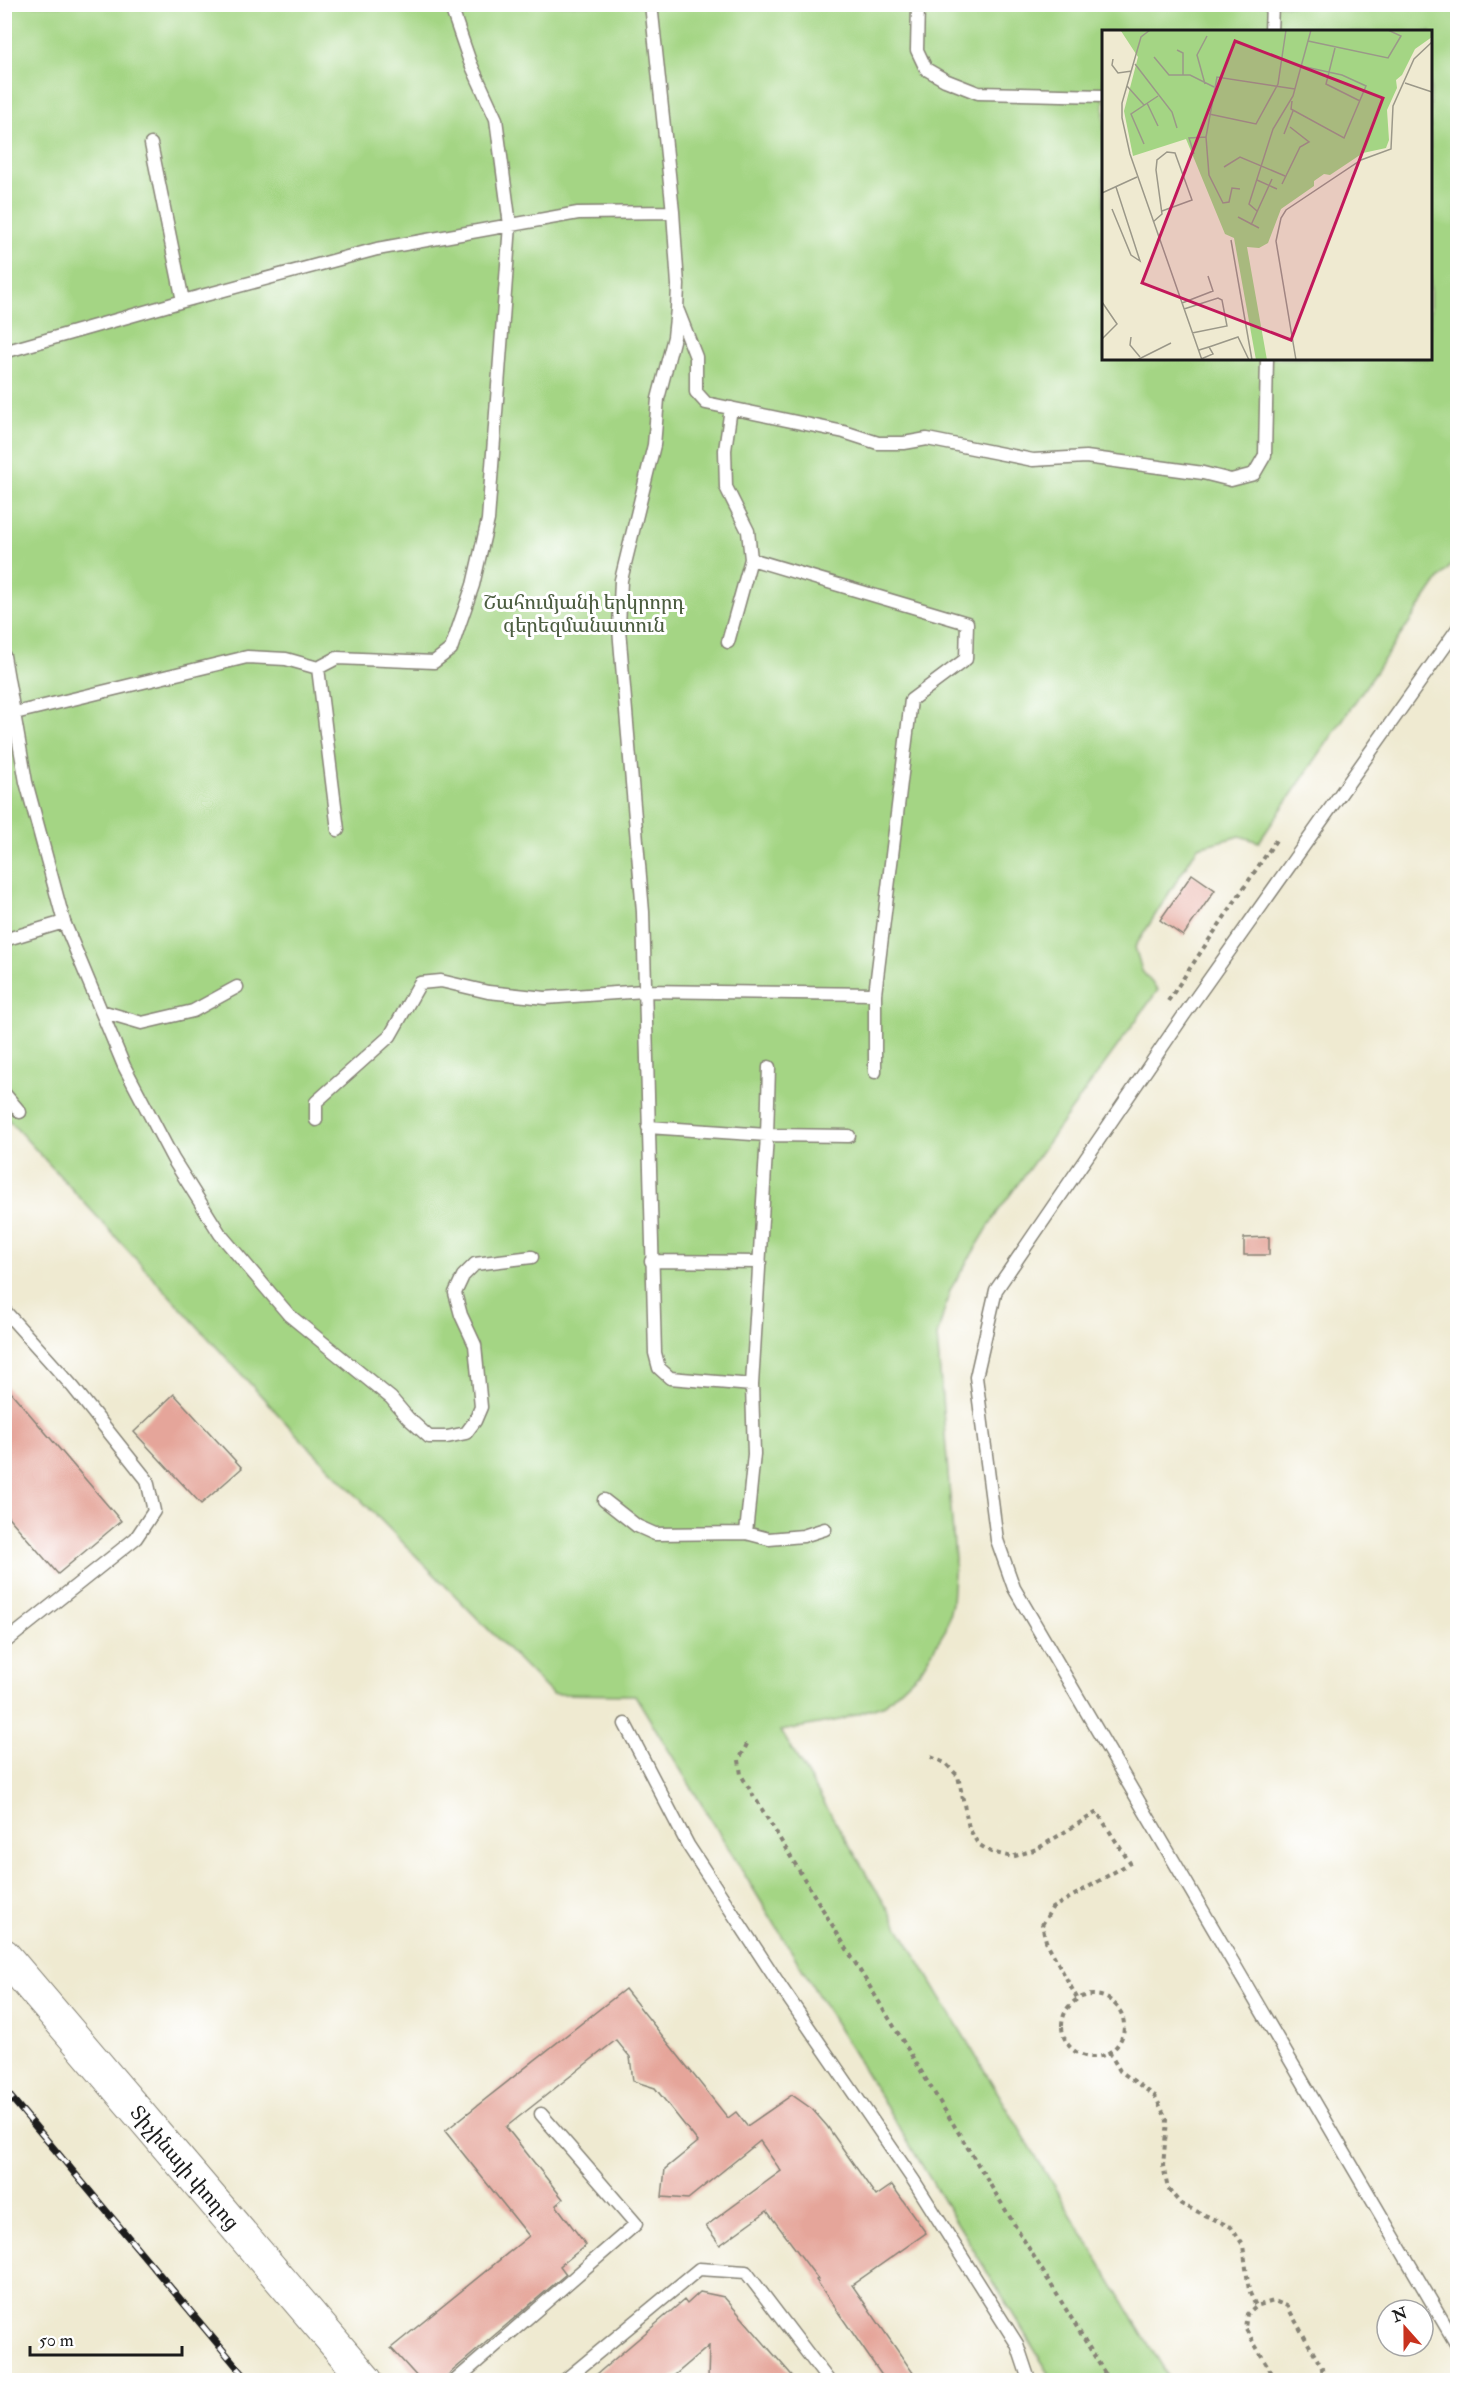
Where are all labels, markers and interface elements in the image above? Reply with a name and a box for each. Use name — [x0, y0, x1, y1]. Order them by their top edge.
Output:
inset map — [1102, 30, 1432, 360]
park label: Շահումյանի երկրորդ գերեզմանատուն — [484, 590, 685, 638]
street label: Տիչինայի փողոց — [125, 2100, 244, 2235]
north arrow — [1375, 2298, 1435, 2358]
text: N — [1389, 2303, 1411, 2327]
scale bar — [30, 2319, 182, 2357]
text: 50 m — [39, 2329, 74, 2352]

